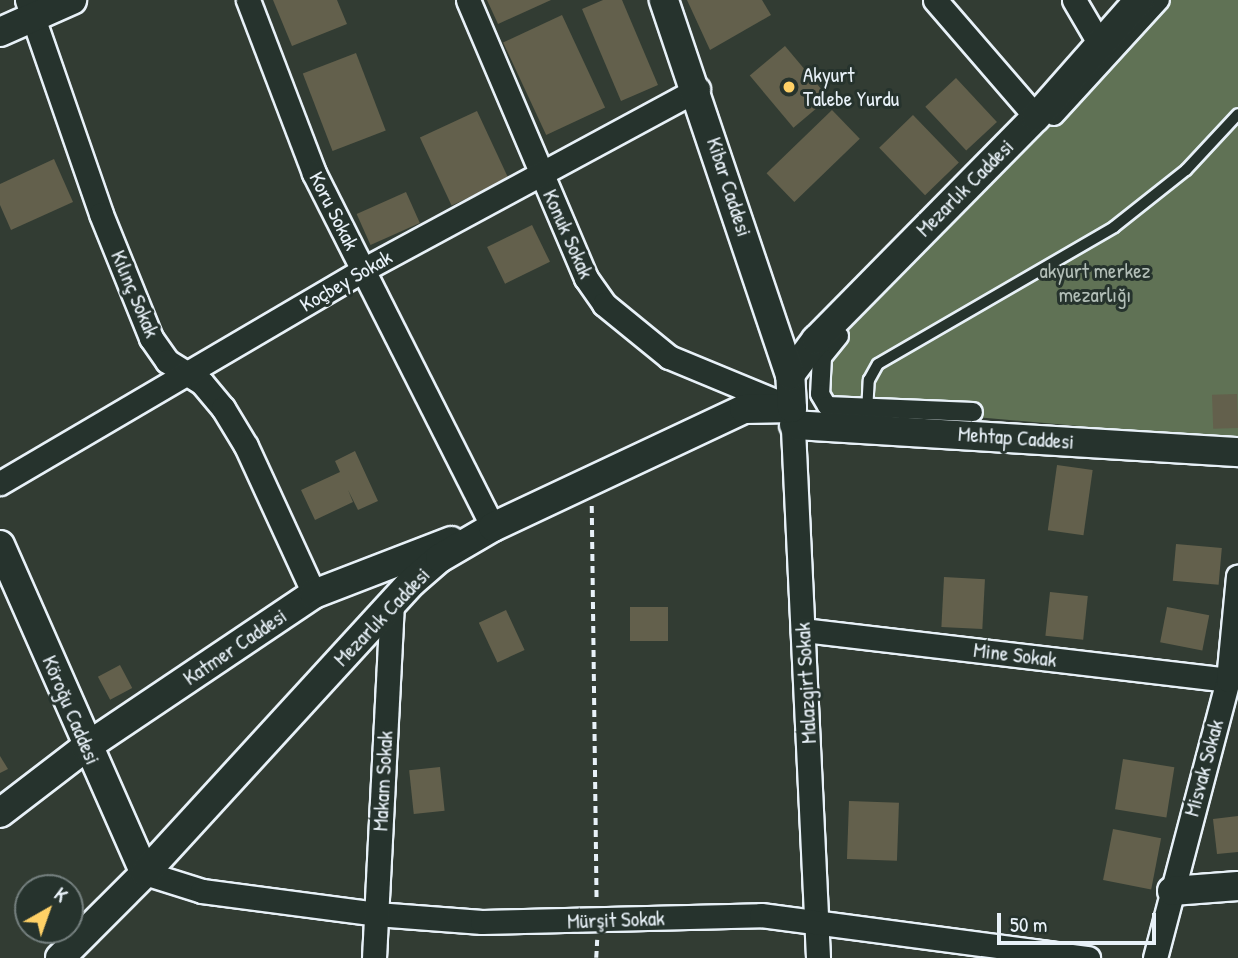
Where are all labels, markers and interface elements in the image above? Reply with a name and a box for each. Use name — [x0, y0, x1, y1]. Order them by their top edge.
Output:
place label: Akyurt Talebe Yurdu — [803, 62, 899, 112]
marker: Akyurt Talebe Yurdu — [781, 79, 797, 95]
street label: Kibar Caddesi — [701, 134, 757, 240]
street label: Mezarlık Caddesi — [911, 134, 1019, 242]
street label: Koru Sokak — [304, 168, 364, 254]
street label: Konuk Sokak — [537, 186, 599, 282]
street label: Koçbey Sokak — [295, 245, 397, 317]
street label: Kılınç Sokak — [105, 247, 165, 341]
park label: akyurt merkez mezarlığı — [1039, 258, 1151, 308]
street label: Mehtap Caddesi — [957, 421, 1075, 455]
street label: Mezarlık Caddesi — [329, 562, 435, 672]
street label: Katmer Caddesi — [179, 603, 291, 691]
street label: Malazgirt Sokak — [790, 622, 822, 744]
street label: Mine Sokak — [972, 637, 1058, 673]
street label: Köroğu Caddesi — [37, 652, 105, 768]
street label: Misvak Sokak — [1179, 717, 1229, 819]
street label: Makam Sokak — [368, 730, 398, 832]
north arrow — [14, 874, 84, 944]
text: K — [49, 881, 73, 908]
scale bar — [1000, 898, 1159, 942]
street label: Mürşit Sokak — [567, 906, 665, 934]
text: 50 m — [1010, 910, 1047, 939]

